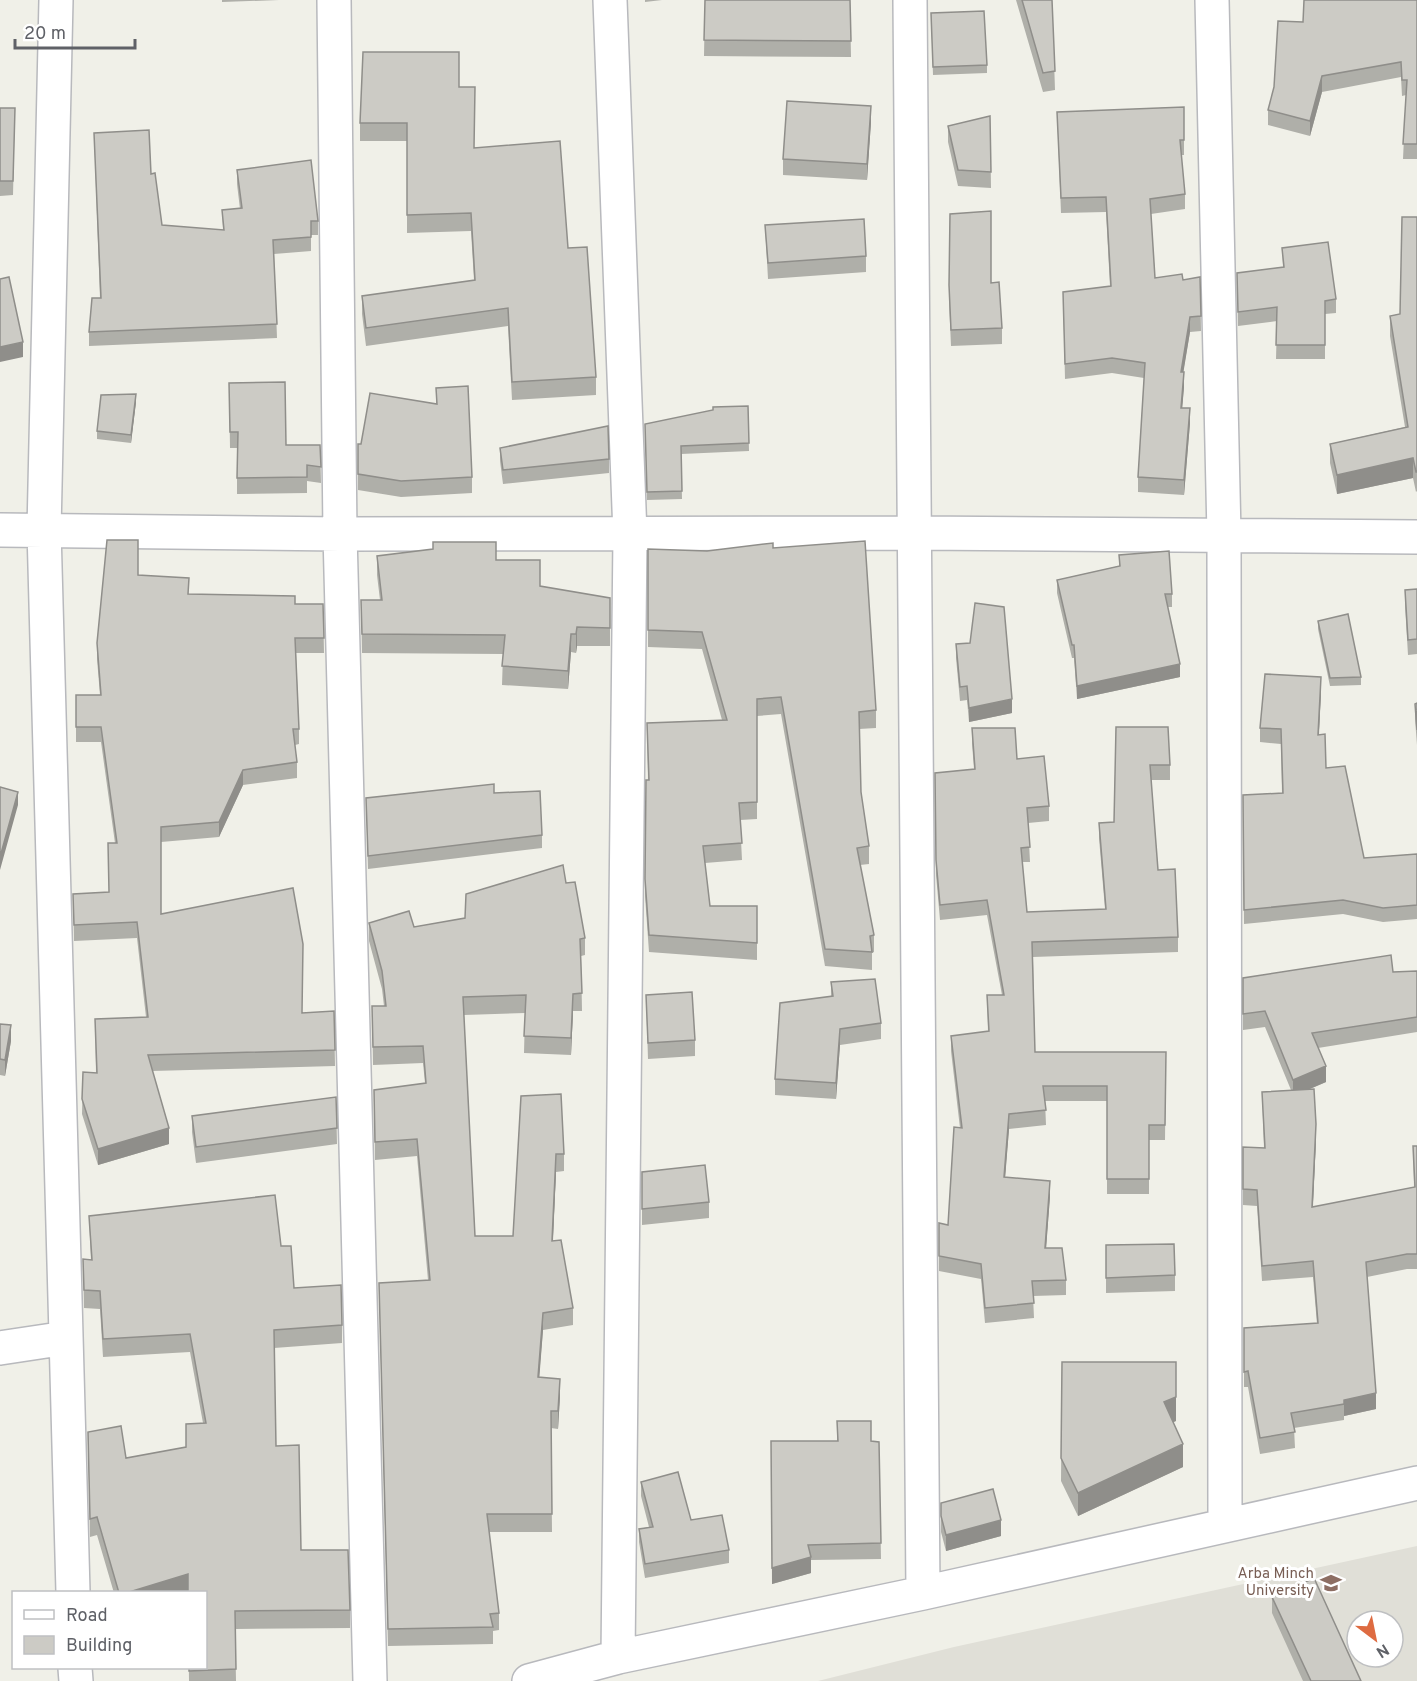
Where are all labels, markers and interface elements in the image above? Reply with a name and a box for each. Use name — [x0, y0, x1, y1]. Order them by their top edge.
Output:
scale bar — [15, 12, 135, 50]
text: 20 m — [24, 23, 66, 46]
place label: Arba Minch University — [1238, 1565, 1314, 1601]
school or university icon: Arba Minch University — [1319, 1571, 1343, 1595]
legend — [12, 1591, 207, 1669]
text: Road — [66, 1605, 108, 1628]
north arrow — [1345, 1609, 1405, 1669]
text: Building — [66, 1635, 132, 1658]
text: N — [1372, 1638, 1392, 1662]

